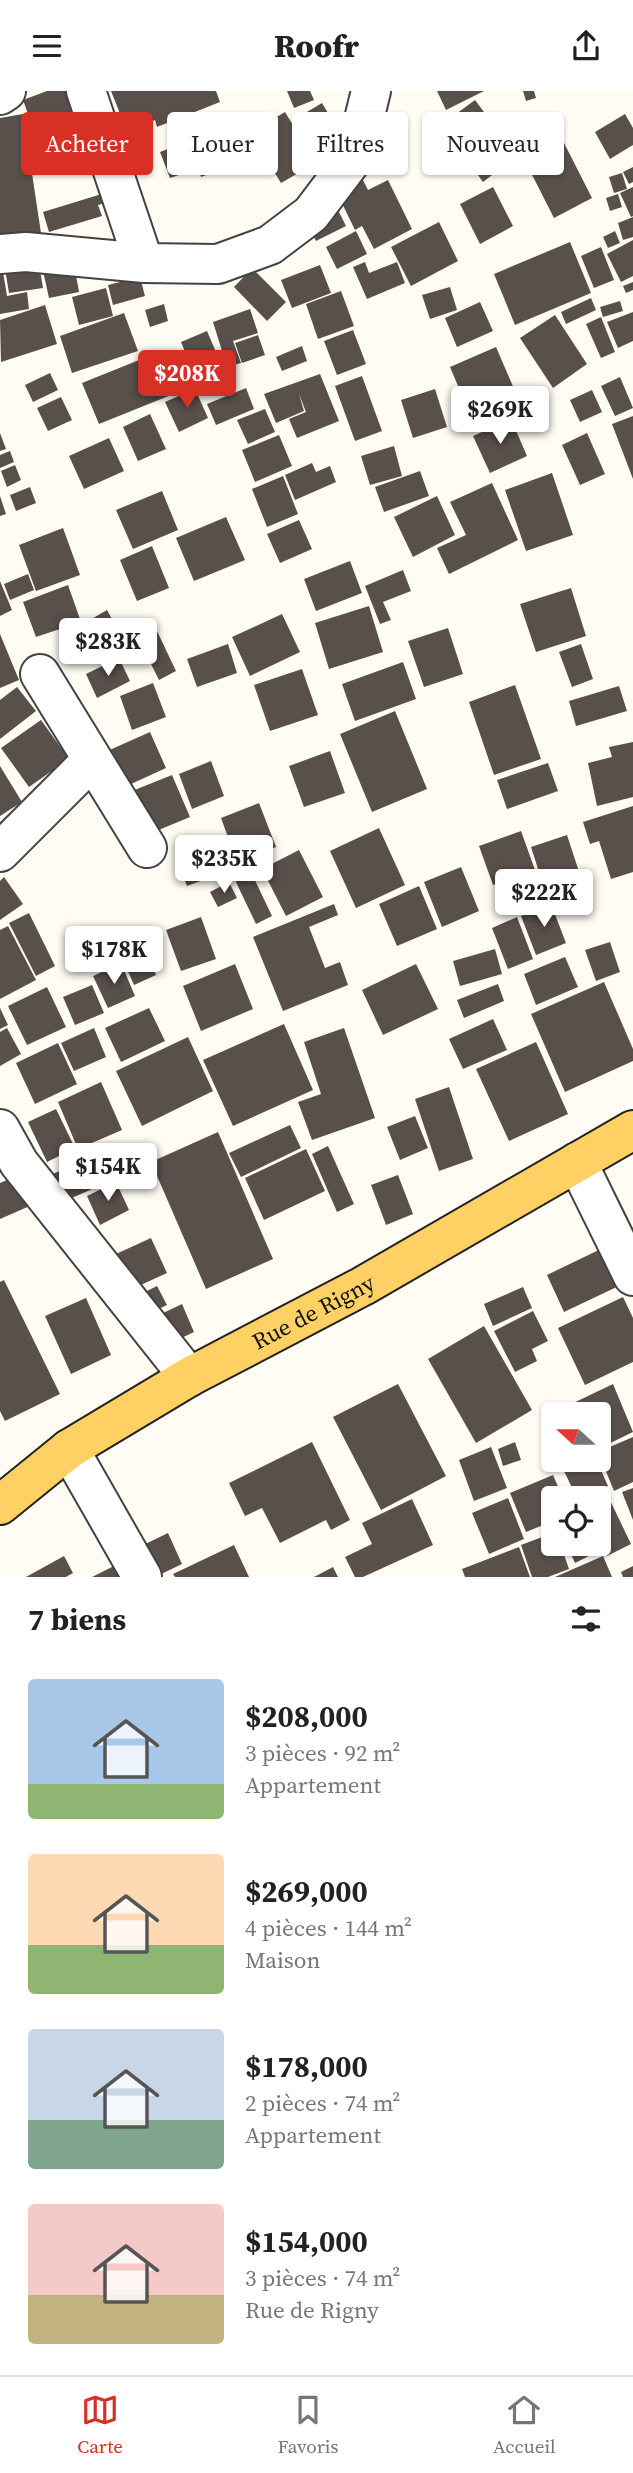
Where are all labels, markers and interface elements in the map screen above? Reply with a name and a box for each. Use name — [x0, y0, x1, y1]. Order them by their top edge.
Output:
text: Roofr — [274, 24, 359, 68]
icon: menu — [28, 27, 66, 65]
icon: share — [567, 27, 605, 65]
chip: Acheter — [21, 112, 153, 175]
chip: Louer — [167, 112, 278, 175]
chip: Filtres — [292, 112, 408, 175]
chip: Nouveau — [422, 112, 564, 175]
pin: $208K — [138, 351, 236, 410]
text: $208K — [154, 357, 220, 389]
pin: $269K — [451, 387, 549, 446]
text: $269K — [467, 393, 533, 425]
pin: $283K — [59, 619, 157, 678]
text: $283K — [75, 625, 141, 657]
pin: $235K — [175, 835, 273, 895]
text: $235K — [191, 842, 257, 874]
pin: $222K — [495, 869, 593, 929]
text: $222K — [511, 876, 577, 908]
pin: $178K — [65, 927, 163, 986]
text: $178K — [81, 933, 147, 965]
pin: $154K — [59, 1143, 157, 1203]
text: $154K — [75, 1150, 141, 1182]
street label: Rue de Rigny — [246, 1267, 381, 1357]
north arrow — [541, 1402, 611, 1472]
map controls — [541, 1402, 611, 1556]
button: locate — [541, 1486, 611, 1556]
text: 7 biens — [28, 1599, 126, 1640]
icon: filters — [567, 1600, 605, 1638]
text: $208,000 — [245, 1696, 368, 1737]
icon: home — [84, 1707, 168, 1791]
text: 3 pièces · 92 m² — [245, 1737, 400, 1769]
text: Appartement — [245, 1769, 381, 1801]
text: $269,000 — [245, 1871, 368, 1912]
icon: home — [84, 1882, 168, 1966]
text: 4 pièces · 144 m² — [245, 1912, 412, 1944]
text: Maison — [245, 1944, 320, 1976]
text: $178,000 — [245, 2046, 368, 2087]
icon: home — [84, 2057, 168, 2141]
text: 2 pièces · 74 m² — [245, 2087, 400, 2119]
text: Appartement — [245, 2119, 381, 2151]
text: $154,000 — [245, 2221, 368, 2262]
icon: home — [84, 2232, 168, 2316]
text: 3 pièces · 74 m² — [245, 2262, 400, 2294]
text: Rue de Rigny — [245, 2294, 379, 2326]
tab: Carte — [77, 2391, 123, 2459]
tab: Favoris — [278, 2391, 339, 2459]
tab: Accueil — [493, 2391, 556, 2459]

